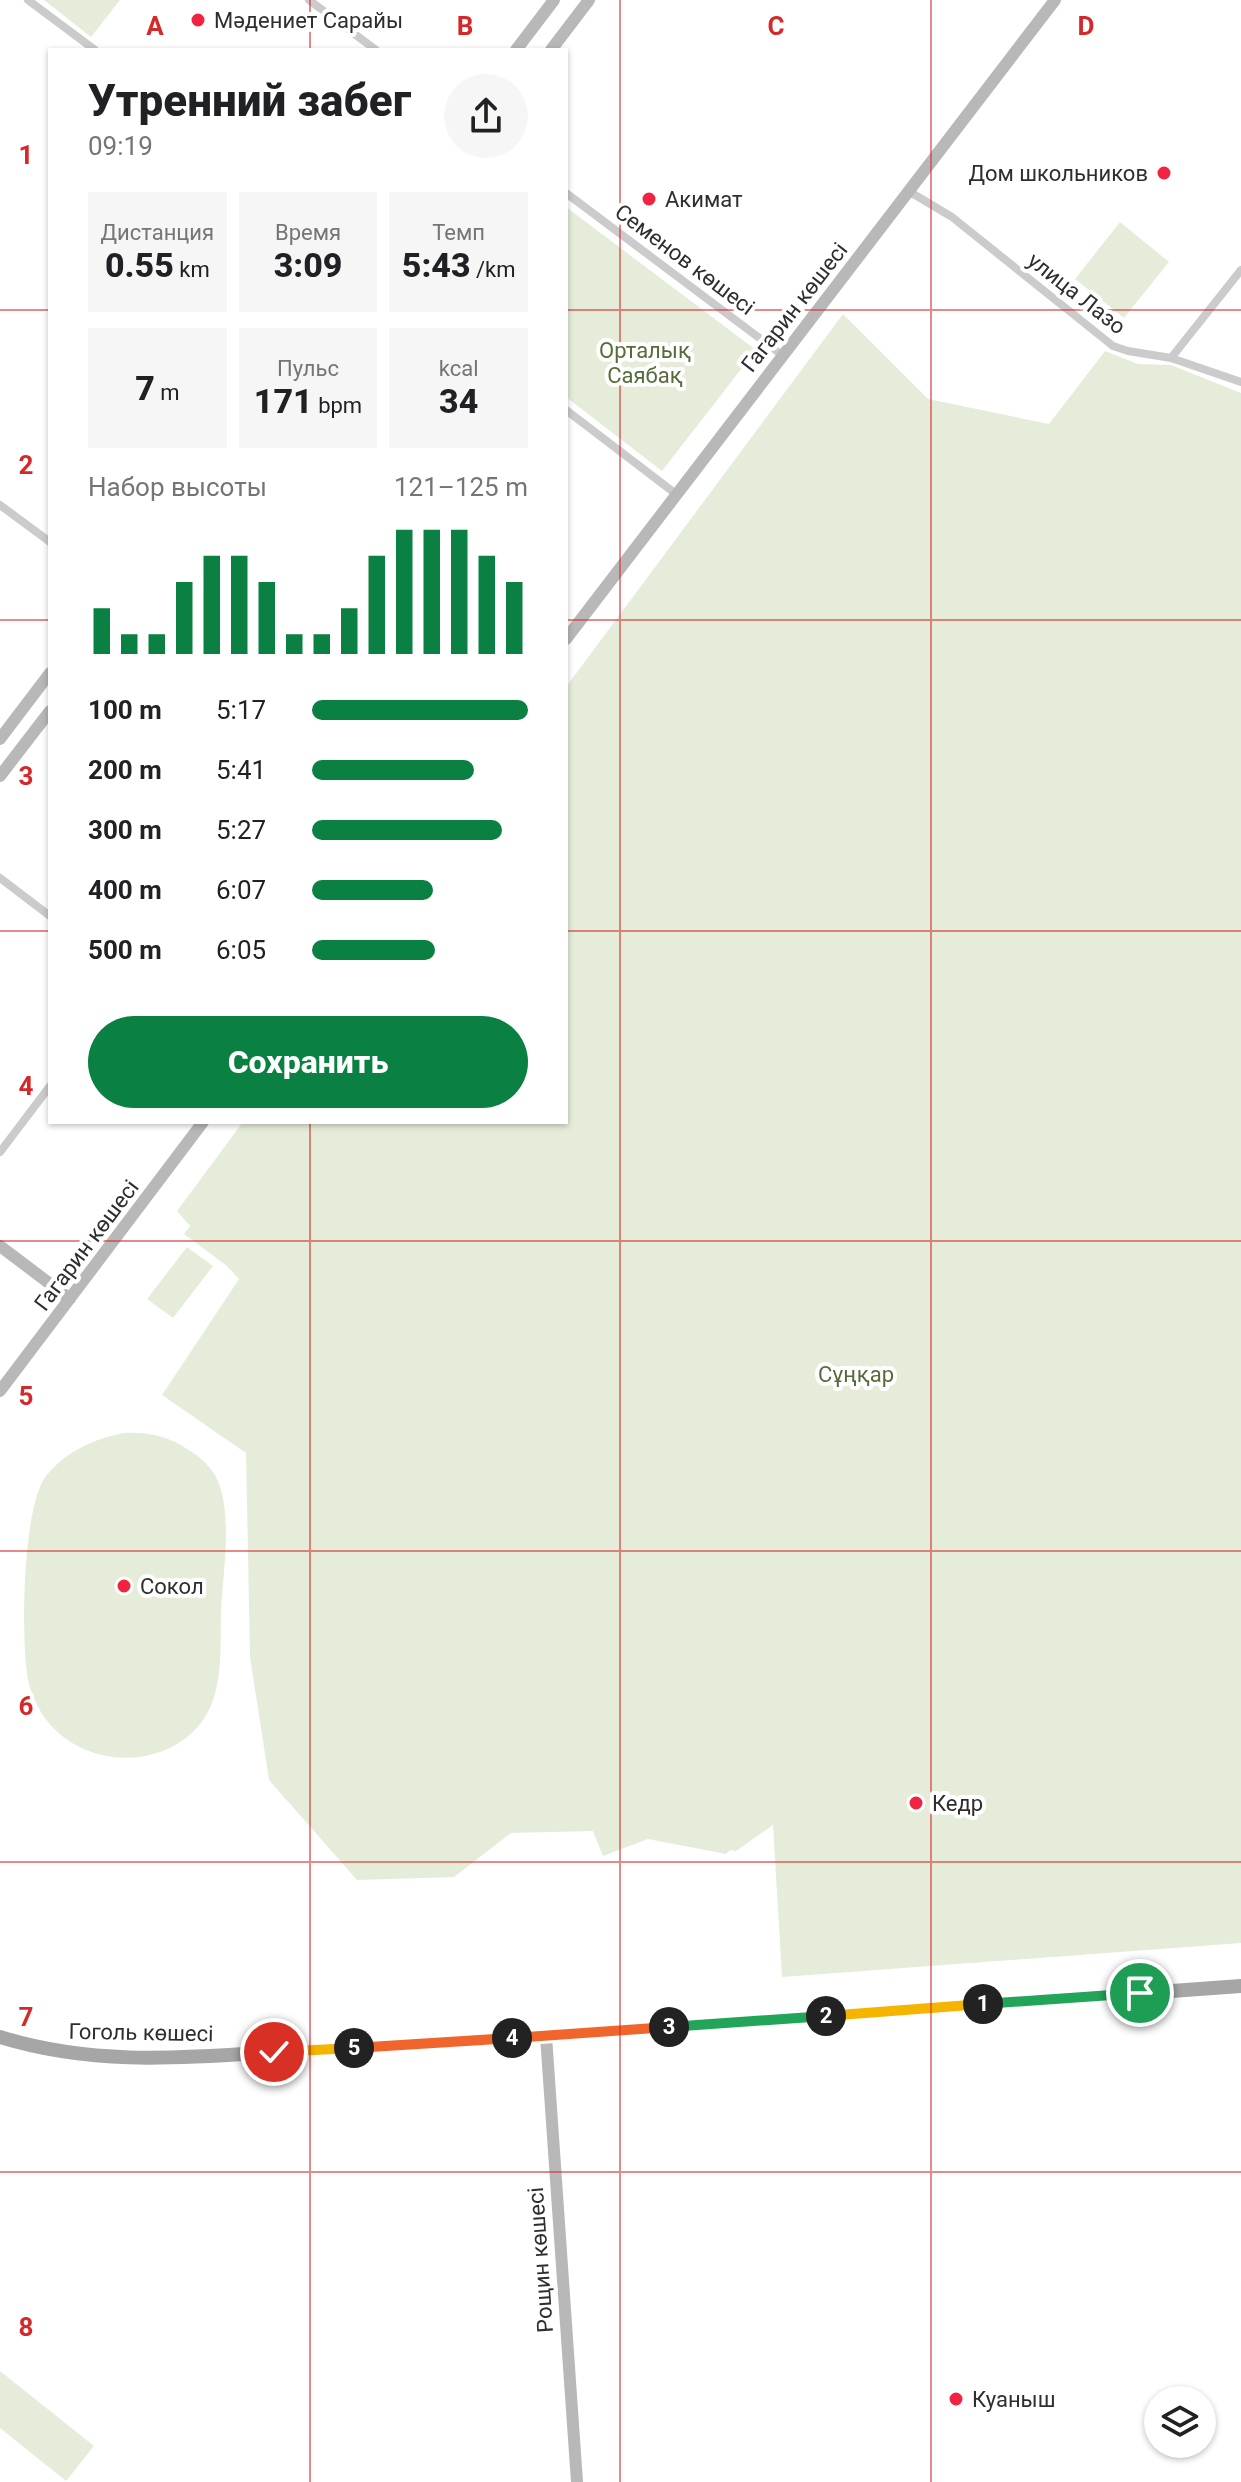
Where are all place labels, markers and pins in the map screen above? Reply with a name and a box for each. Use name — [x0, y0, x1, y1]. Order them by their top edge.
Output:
place label: Мәдениет Сарайы — [214, 8, 403, 33]
marker: Мәдениет Сарайы — [189, 11, 207, 29]
place label: Дом школьников — [968, 161, 1148, 186]
marker: Дом школьников — [1155, 164, 1173, 182]
place label: Акимат — [665, 187, 743, 212]
marker: Акимат — [640, 190, 658, 208]
place label: Сокол — [140, 1574, 204, 1599]
marker: Сокол — [115, 1577, 133, 1595]
place label: Кедр — [932, 1791, 983, 1816]
marker: Кедр — [907, 1794, 925, 1812]
pin — [1106, 1959, 1174, 2027]
pin: 1 — [963, 1984, 1003, 2024]
pin: 2 — [806, 1996, 846, 2036]
pin: 3 — [649, 2007, 689, 2047]
pin — [240, 2018, 308, 2086]
pin: 4 — [492, 2018, 532, 2058]
pin: 5 — [334, 2028, 374, 2068]
place label: Куаныш — [972, 2387, 1056, 2412]
marker: Куаныш — [947, 2390, 965, 2408]

